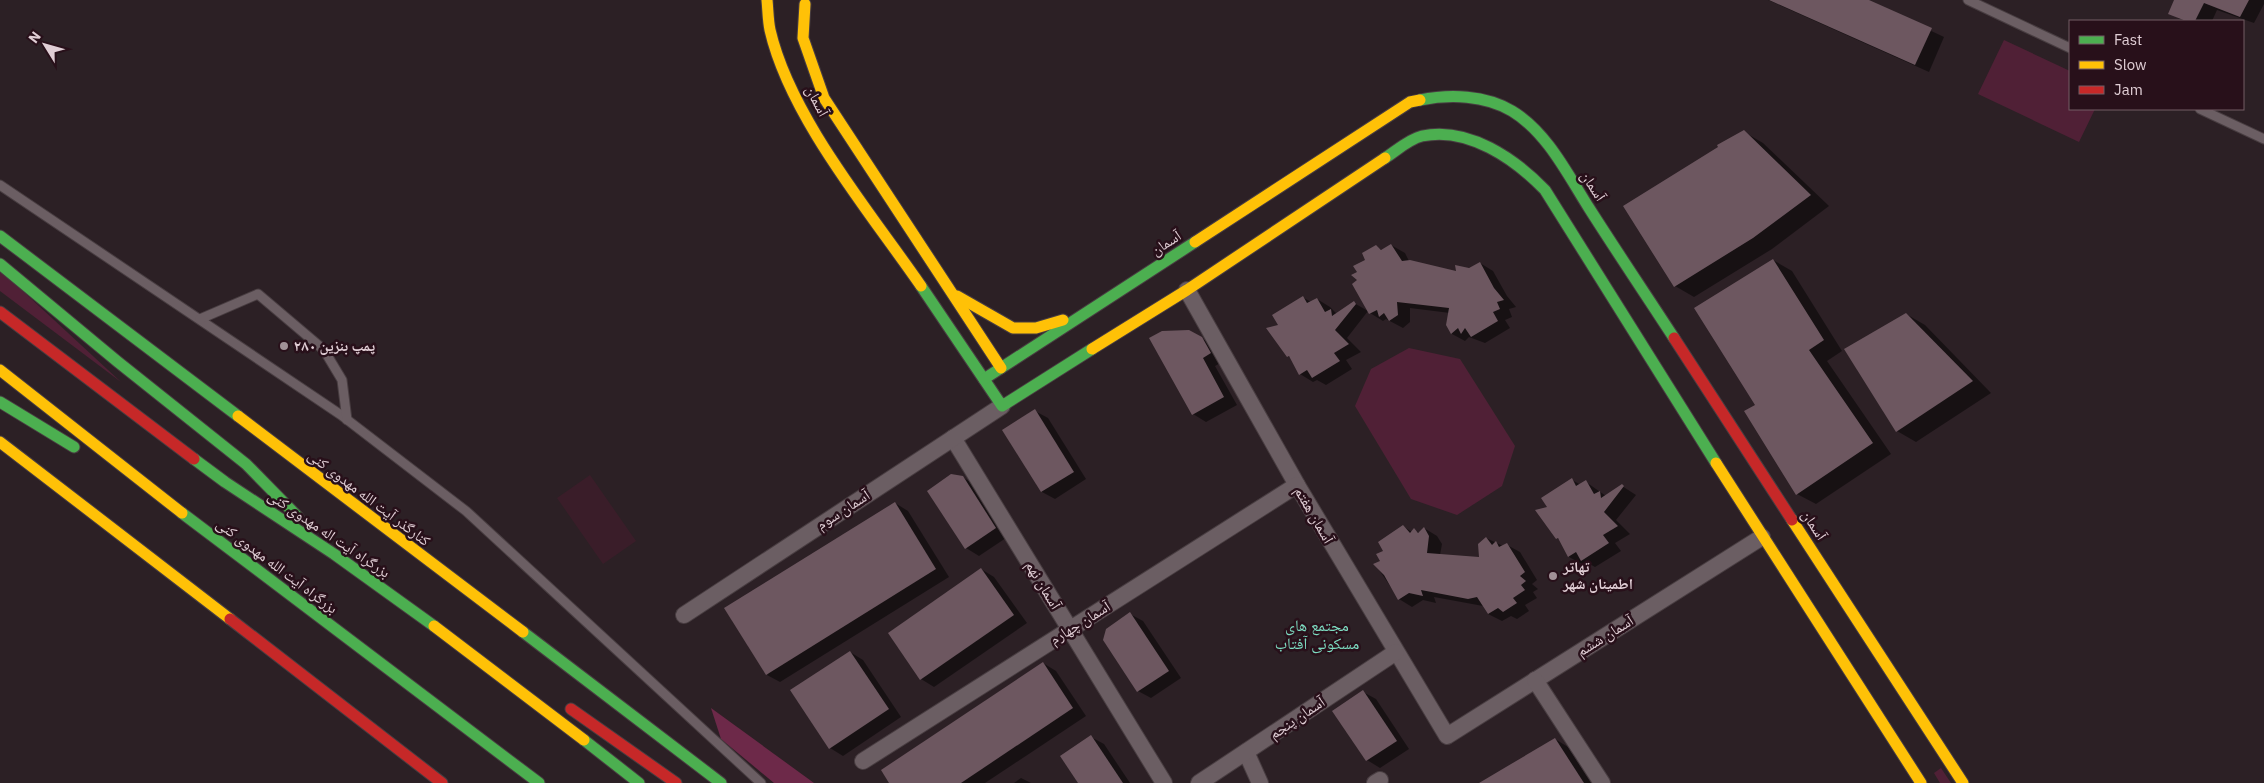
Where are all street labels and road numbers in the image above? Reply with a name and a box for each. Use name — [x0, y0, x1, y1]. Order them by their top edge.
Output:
street label: آسمان — [801, 82, 834, 121]
street label: آسمان — [1576, 167, 1611, 206]
street label: آسمان — [1147, 225, 1186, 260]
street label: کنارگذر آیت الله مهدوی کنی — [304, 445, 434, 551]
street label: آسمان هفتم — [1290, 483, 1339, 548]
street label: آسمان سوم — [812, 485, 875, 535]
street label: بزرگراه آیت اله مهدوی کنی — [264, 486, 394, 582]
street label: آسمان — [1797, 506, 1832, 545]
street label: بزرگراه آیت الله مهدوی کنی — [212, 514, 342, 618]
street label: آسمان نهم — [1021, 557, 1066, 614]
street label: آسمان چهارم — [1046, 596, 1115, 649]
street label: آسمان ششم — [1573, 610, 1638, 661]
street label: آسمان پنجم — [1265, 691, 1330, 744]

